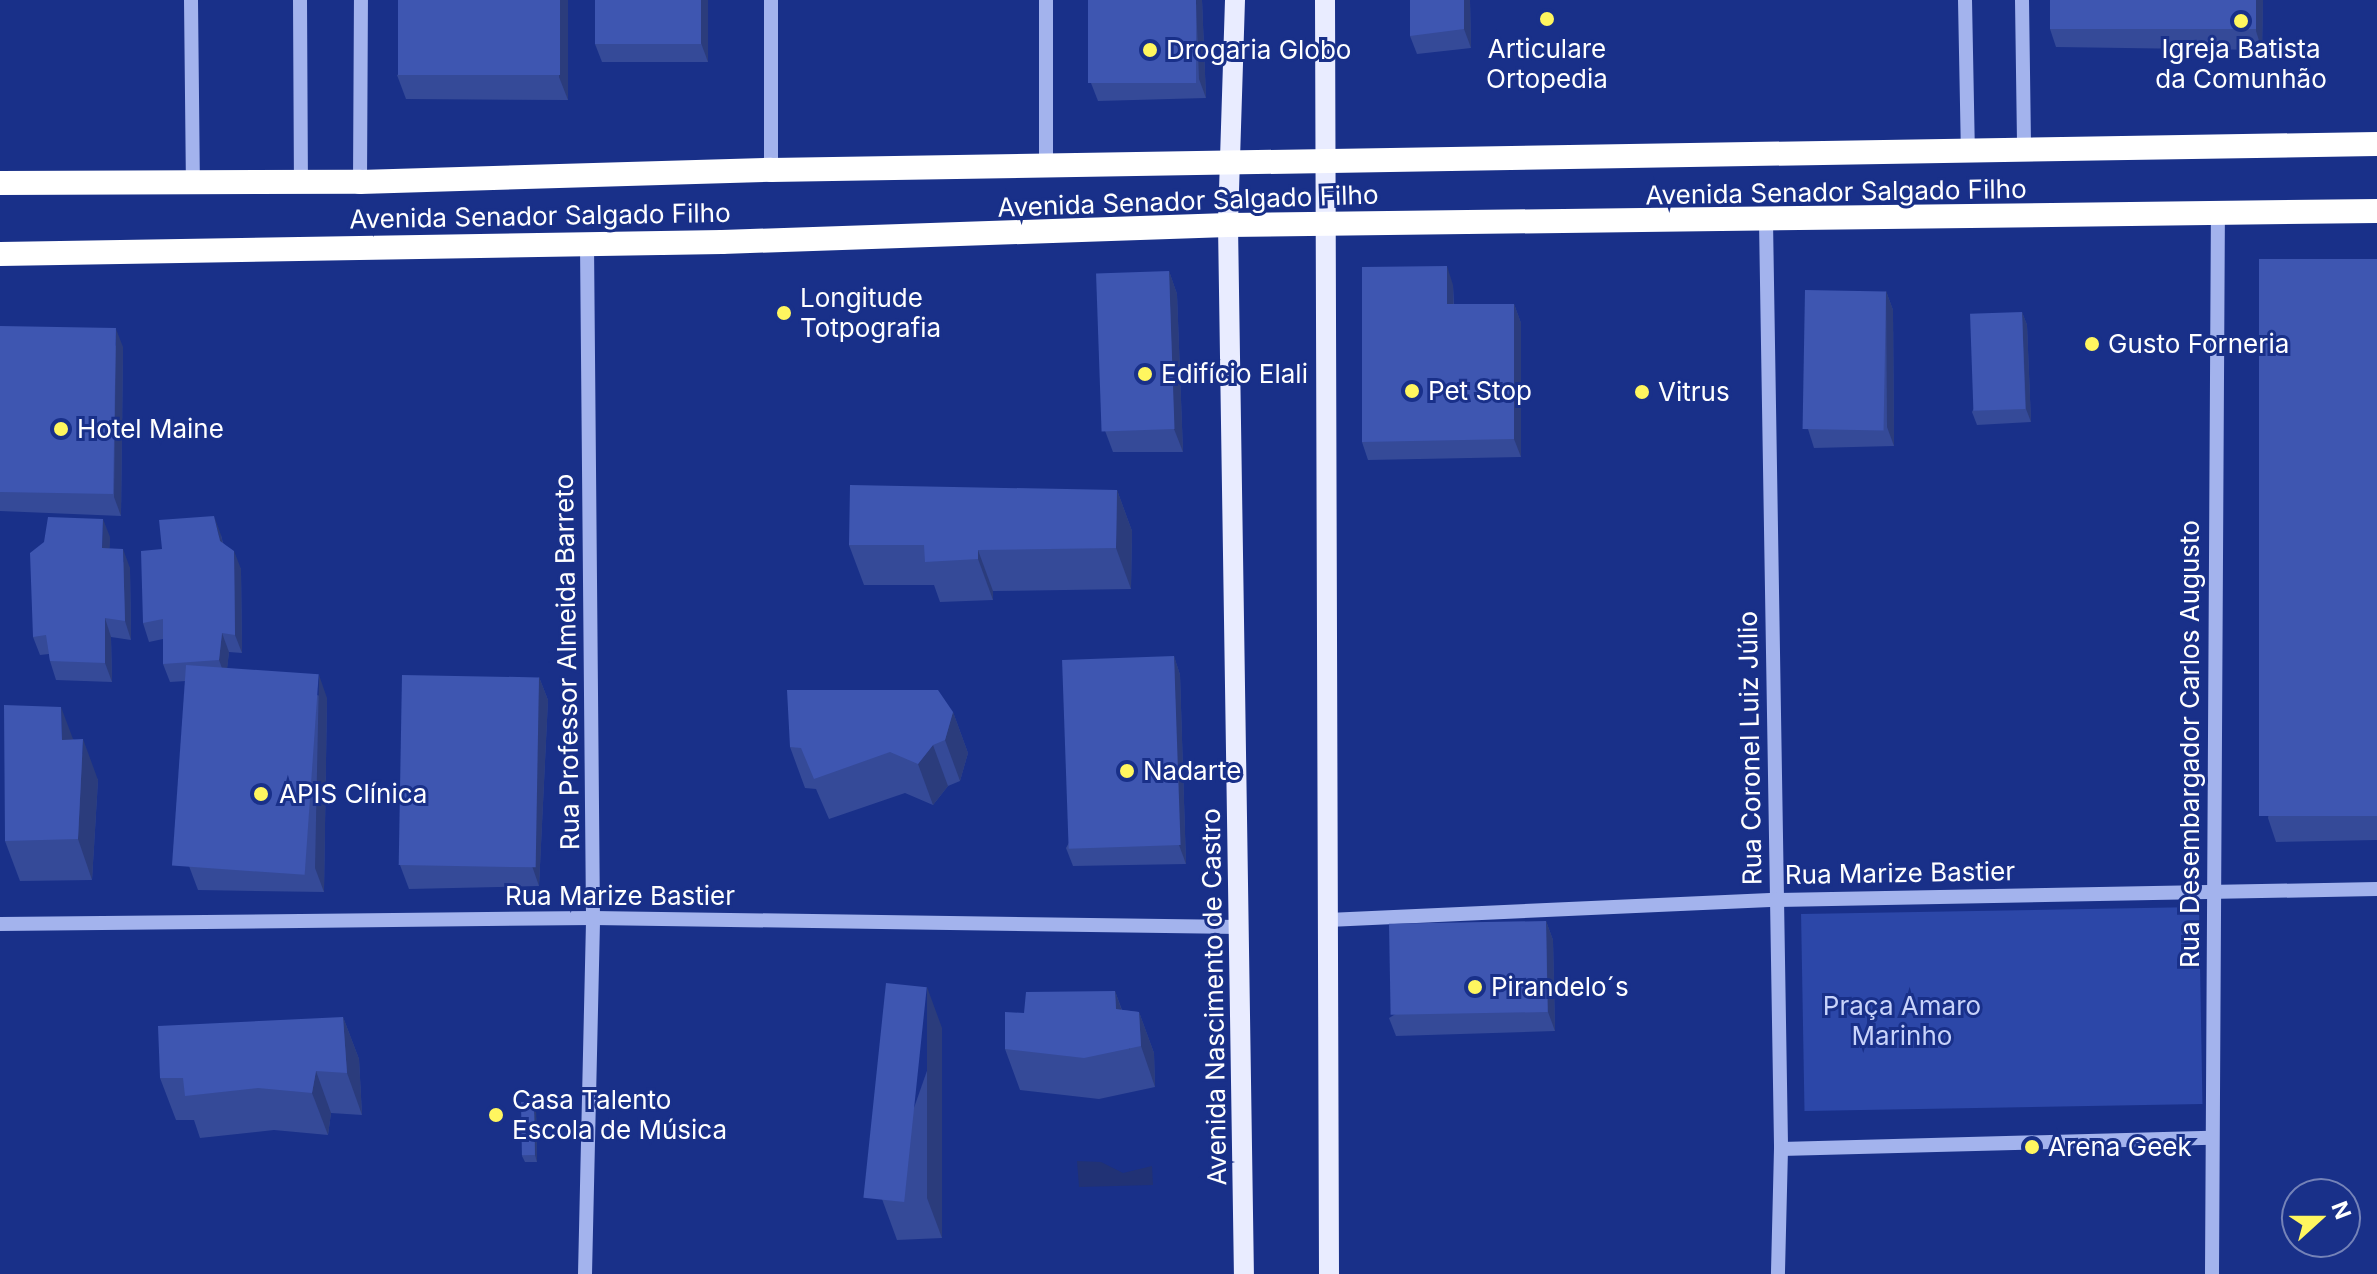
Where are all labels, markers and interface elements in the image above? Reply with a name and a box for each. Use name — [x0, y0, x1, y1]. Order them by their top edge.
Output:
marker: Articulare Ortopedia — [1536, 8, 1558, 30]
marker: Igreja Batista da Comunhão — [2232, 12, 2250, 30]
place label: Articulare Ortopedia — [1486, 33, 1608, 94]
place label: Igreja Batista da Comunhão — [2155, 33, 2327, 94]
place label: Drogaria Globo — [1166, 34, 1351, 66]
marker: Drogaria Globo — [1141, 41, 1159, 59]
street label: Avenida Senador Salgado Filho — [1645, 173, 2027, 211]
street label: Avenida Senador Salgado Filho — [997, 179, 1379, 223]
street label: Avenida Senador Salgado Filho — [349, 197, 731, 235]
place label: Longitude Totpografia — [800, 282, 941, 344]
marker: Longitude Totpografia — [775, 304, 793, 322]
place label: Gusto Forneria — [2108, 328, 2289, 360]
marker: Gusto Forneria — [2083, 335, 2101, 353]
place label: Edifício Elali — [1161, 358, 1308, 390]
marker: Edifício Elali — [1136, 365, 1154, 383]
place label: Pet Stop — [1428, 375, 1532, 407]
place label: Vitrus — [1658, 376, 1730, 408]
marker: Pet Stop — [1403, 382, 1421, 400]
marker: Vitrus — [1633, 383, 1651, 401]
place label: Hotel Maine — [77, 413, 224, 445]
marker: Hotel Maine — [52, 420, 70, 438]
street label: Rua Professor Almeida Barreto — [548, 474, 586, 850]
street label: Rua Desembargador Carlos Augusto — [2174, 520, 2206, 968]
street label: Rua Coronel Luiz Júlio — [1732, 611, 1768, 885]
place label: Nadarte — [1143, 755, 1241, 787]
marker: Nadarte — [1118, 762, 1136, 780]
place label: APIS Clínica — [279, 778, 427, 810]
marker: APIS Clínica — [250, 783, 272, 805]
street label: Avenida Nascimento de Castro — [1195, 808, 1233, 1186]
street label: Rua Marize Bastier — [1785, 855, 2015, 891]
street label: Rua Marize Bastier — [505, 880, 735, 912]
place label: Pirandelo´s — [1491, 971, 1629, 1003]
marker: Pirandelo´s — [1466, 978, 1484, 996]
park label: Praça Amaro Marinho — [1823, 990, 1981, 1052]
place label: Casa Talento Escola de Música — [512, 1084, 727, 1146]
marker: Casa Talento Escola de Música — [487, 1106, 505, 1124]
place label: Arena Geek — [2048, 1131, 2192, 1163]
marker: Arena Geek — [2023, 1138, 2041, 1156]
north arrow — [2281, 1178, 2361, 1258]
text: N — [2326, 1198, 2357, 1223]

